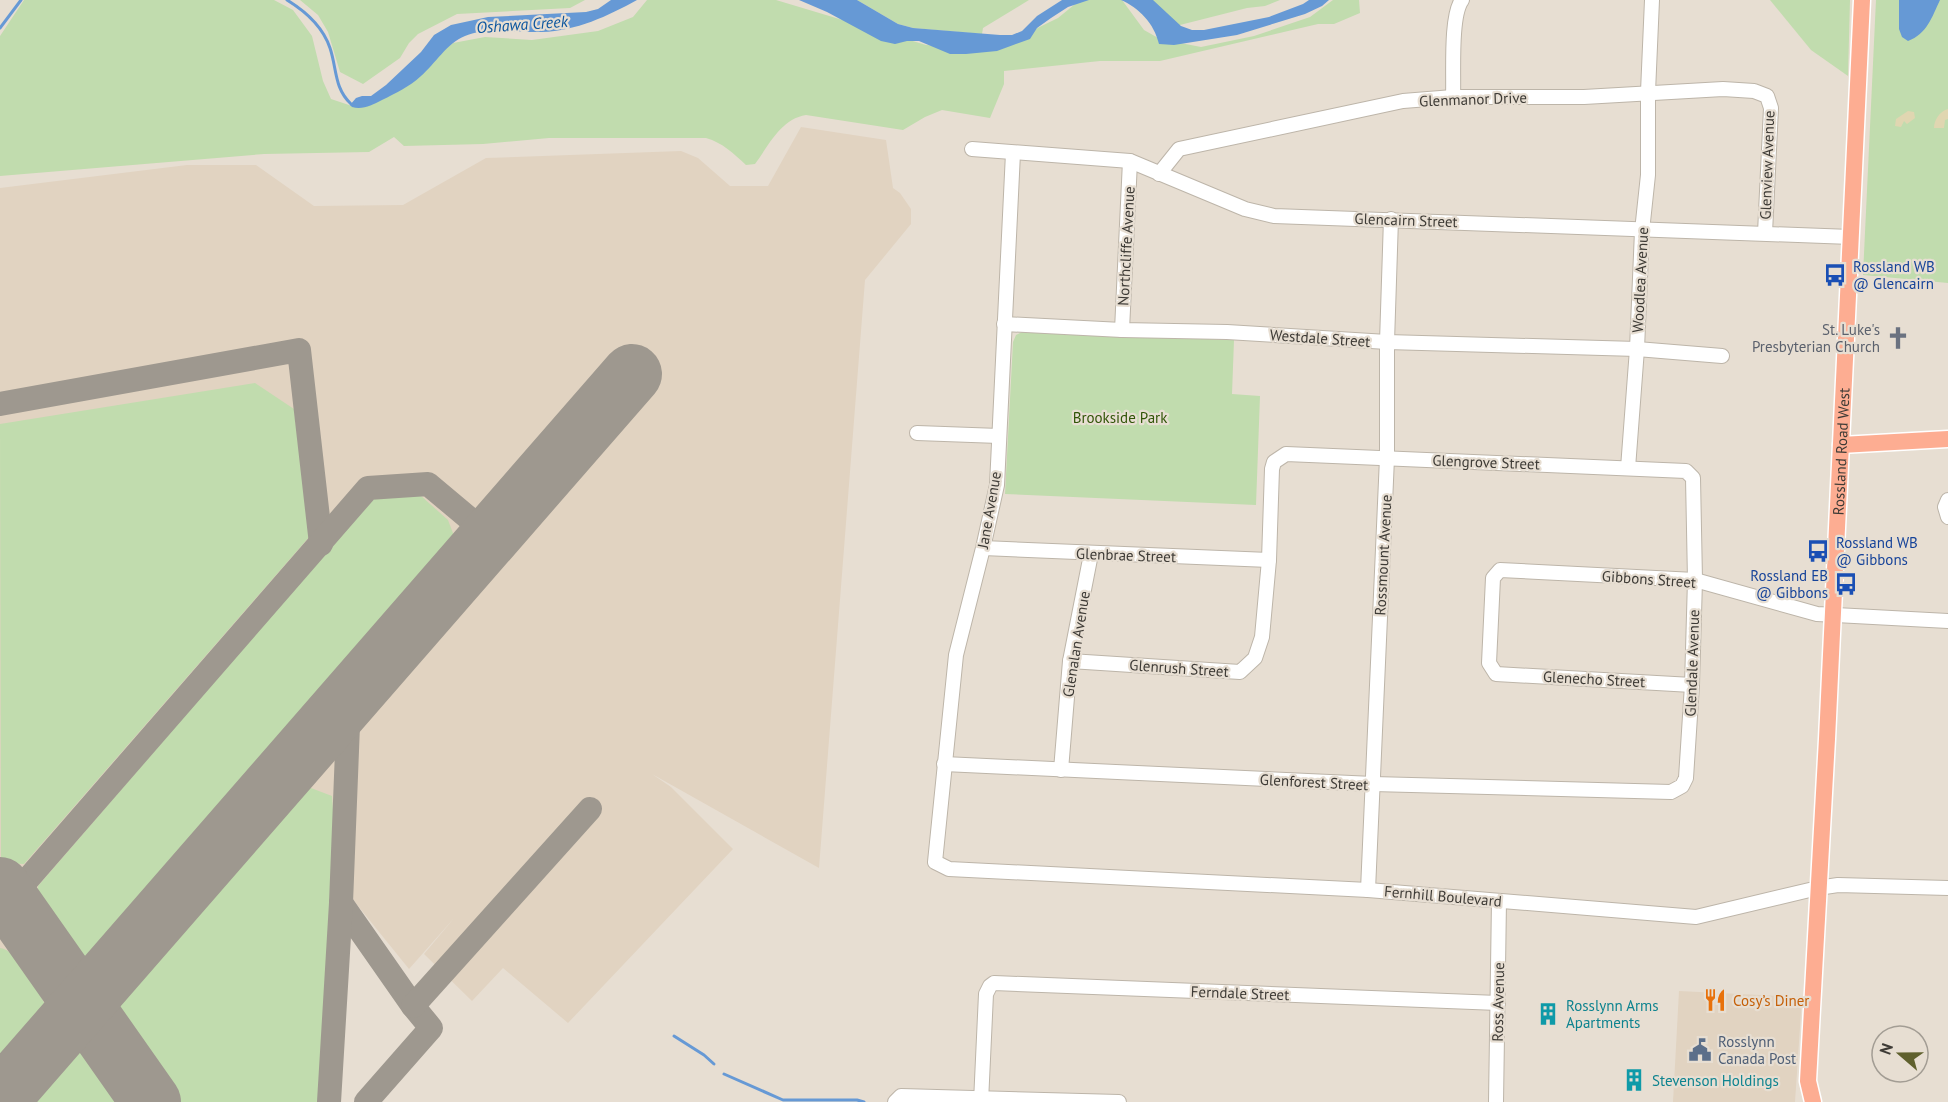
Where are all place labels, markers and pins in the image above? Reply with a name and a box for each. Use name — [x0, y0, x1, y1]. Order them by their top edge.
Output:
place label: Rossland WB @ Glencairn — [1853, 257, 1935, 293]
bus stop icon: Rossland WB @ Glencairn — [1822, 262, 1848, 288]
place label: St. Luke's Presbyterian Church — [1752, 320, 1880, 356]
church icon: St. Luke's Presbyterian Church — [1885, 325, 1911, 351]
place label: Rossland WB @ Gibbons — [1836, 533, 1918, 569]
bus stop icon: Rossland WB @ Gibbons — [1805, 538, 1831, 564]
place label: Rossland EB @ Gibbons — [1750, 566, 1828, 602]
bus stop icon: Rossland EB @ Gibbons — [1833, 571, 1859, 597]
restaurant icon: Cosy’s Diner — [1702, 987, 1728, 1013]
place label: Cosy’s Diner — [1733, 991, 1809, 1010]
place label: Rosslynn Arms Apartments — [1566, 996, 1659, 1032]
building icon: Rosslynn Arms Apartments — [1535, 1001, 1561, 1027]
place label: Rosslynn Canada Post — [1718, 1032, 1796, 1068]
public building icon: Rosslynn Canada Post — [1687, 1037, 1713, 1063]
building icon: Stevenson Holdings — [1621, 1067, 1647, 1093]
place label: Stevenson Holdings — [1652, 1071, 1779, 1090]

